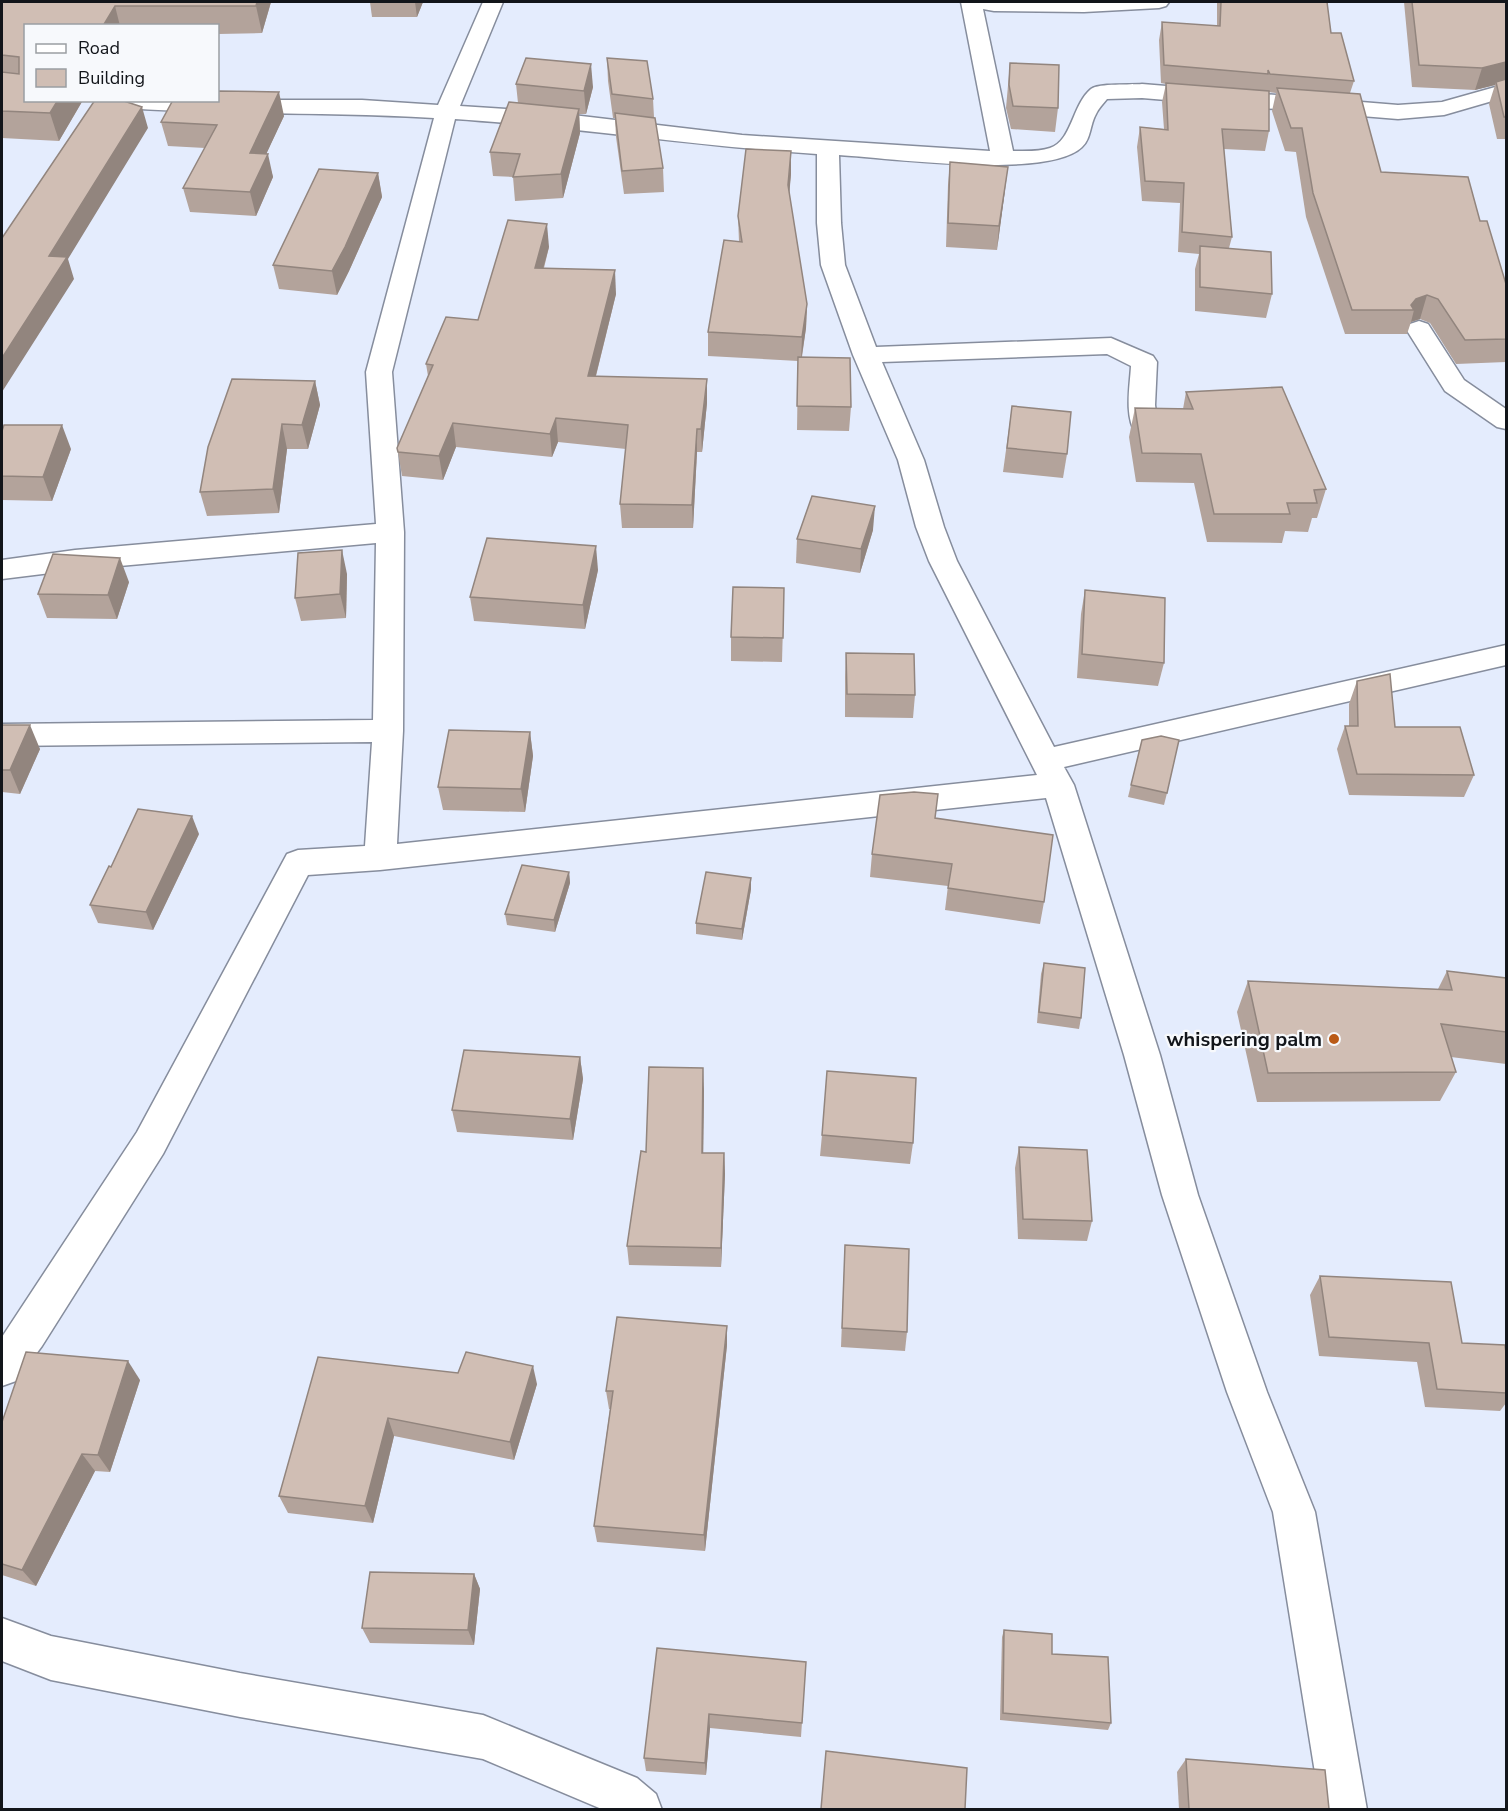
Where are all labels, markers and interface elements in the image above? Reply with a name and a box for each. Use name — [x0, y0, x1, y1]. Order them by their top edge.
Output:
legend — [24, 24, 219, 102]
text: Road — [78, 36, 120, 60]
text: Building — [78, 66, 145, 90]
place label: whispering palm — [1167, 1026, 1322, 1053]
marker: whispering palm — [1327, 1032, 1341, 1046]

